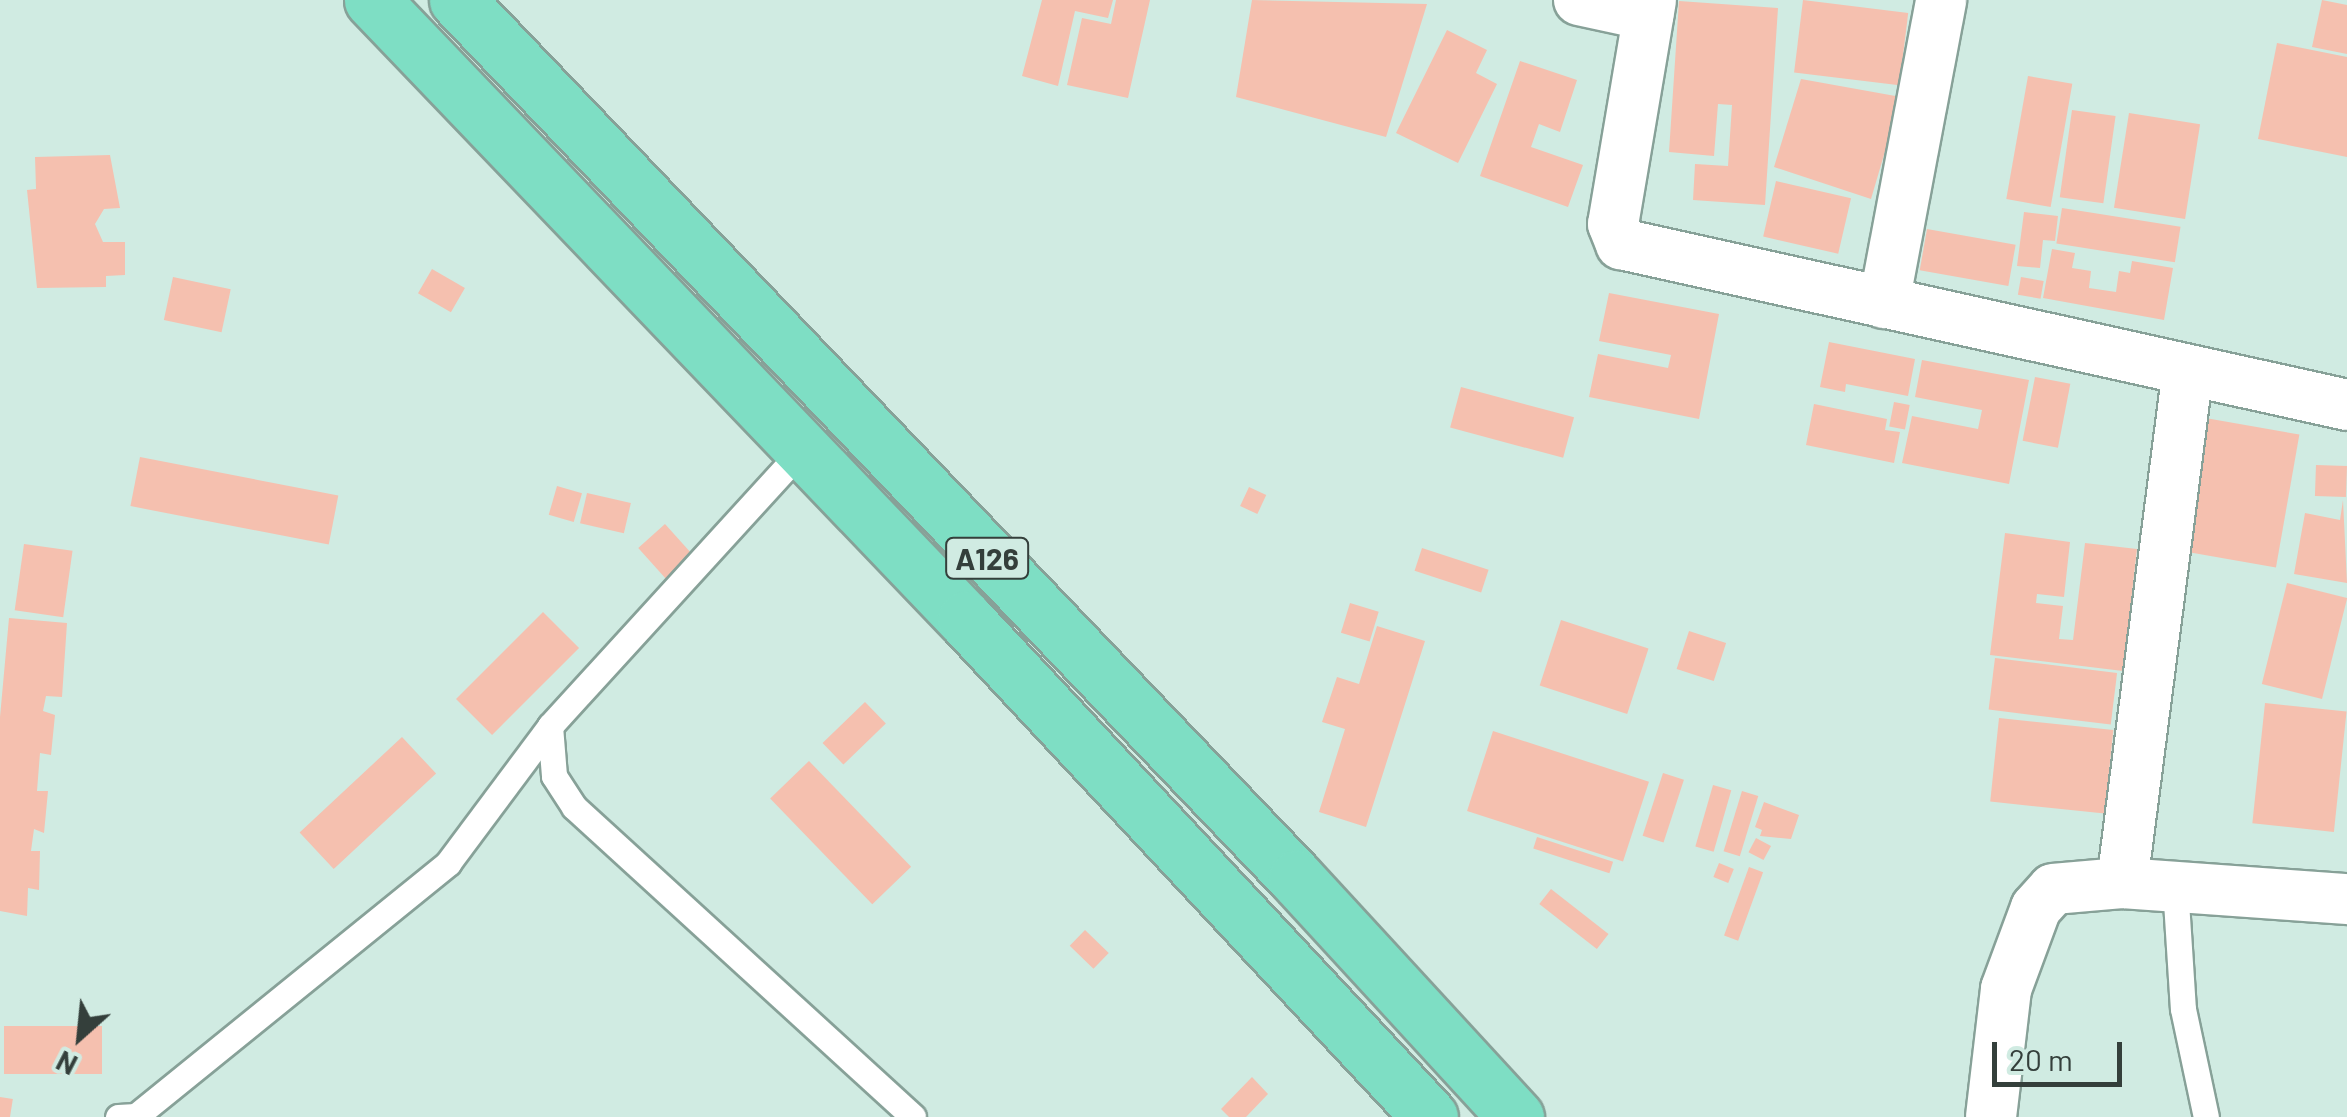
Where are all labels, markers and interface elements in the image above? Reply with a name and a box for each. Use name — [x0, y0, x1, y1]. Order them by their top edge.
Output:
road number: A126 — [944, 533, 1030, 583]
north arrow — [30, 987, 130, 1087]
scale bar — [1997, 1022, 2127, 1084]
text: 20 m — [2009, 1041, 2073, 1077]
text: N — [50, 1044, 82, 1083]

